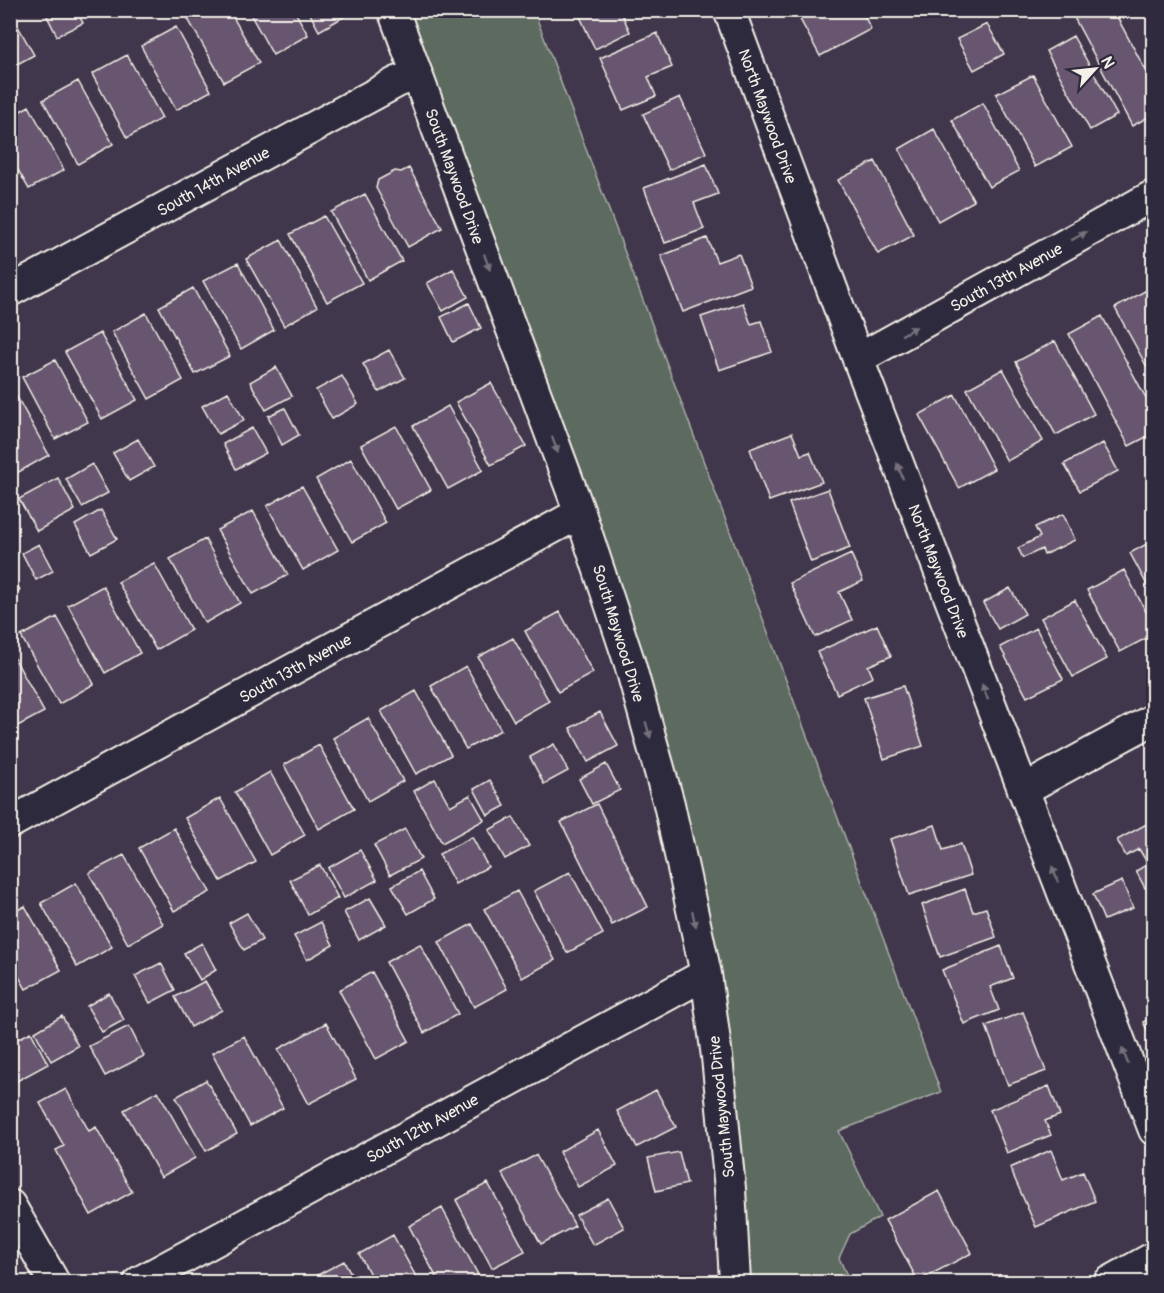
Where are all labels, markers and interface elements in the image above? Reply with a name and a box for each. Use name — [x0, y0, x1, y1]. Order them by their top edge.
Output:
north arrow — [1065, 39, 1125, 99]
street label: North Maywood Drive — [733, 46, 801, 186]
text: N — [1096, 53, 1119, 72]
street label: South Maywood Drive — [420, 106, 488, 247]
street label: South 14th Avenue — [154, 143, 273, 221]
one-way arrow — [1071, 231, 1088, 241]
street label: South 13th Avenue — [947, 239, 1066, 317]
one-way arrow — [483, 253, 492, 271]
one-way arrow — [901, 326, 918, 336]
one-way arrow — [550, 436, 560, 454]
one-way arrow — [895, 461, 905, 479]
street label: North Maywood Drive — [903, 502, 973, 641]
street label: South Maywood Drive — [588, 562, 648, 705]
street label: South 13th Avenue — [236, 630, 355, 708]
one-way arrow — [980, 683, 989, 701]
one-way arrow — [644, 721, 654, 739]
one-way arrow — [1050, 865, 1059, 883]
one-way arrow — [690, 910, 699, 929]
street label: South Maywood Drive — [705, 1035, 739, 1179]
one-way arrow — [1120, 1047, 1129, 1065]
street label: South 12th Avenue — [363, 1090, 482, 1168]

